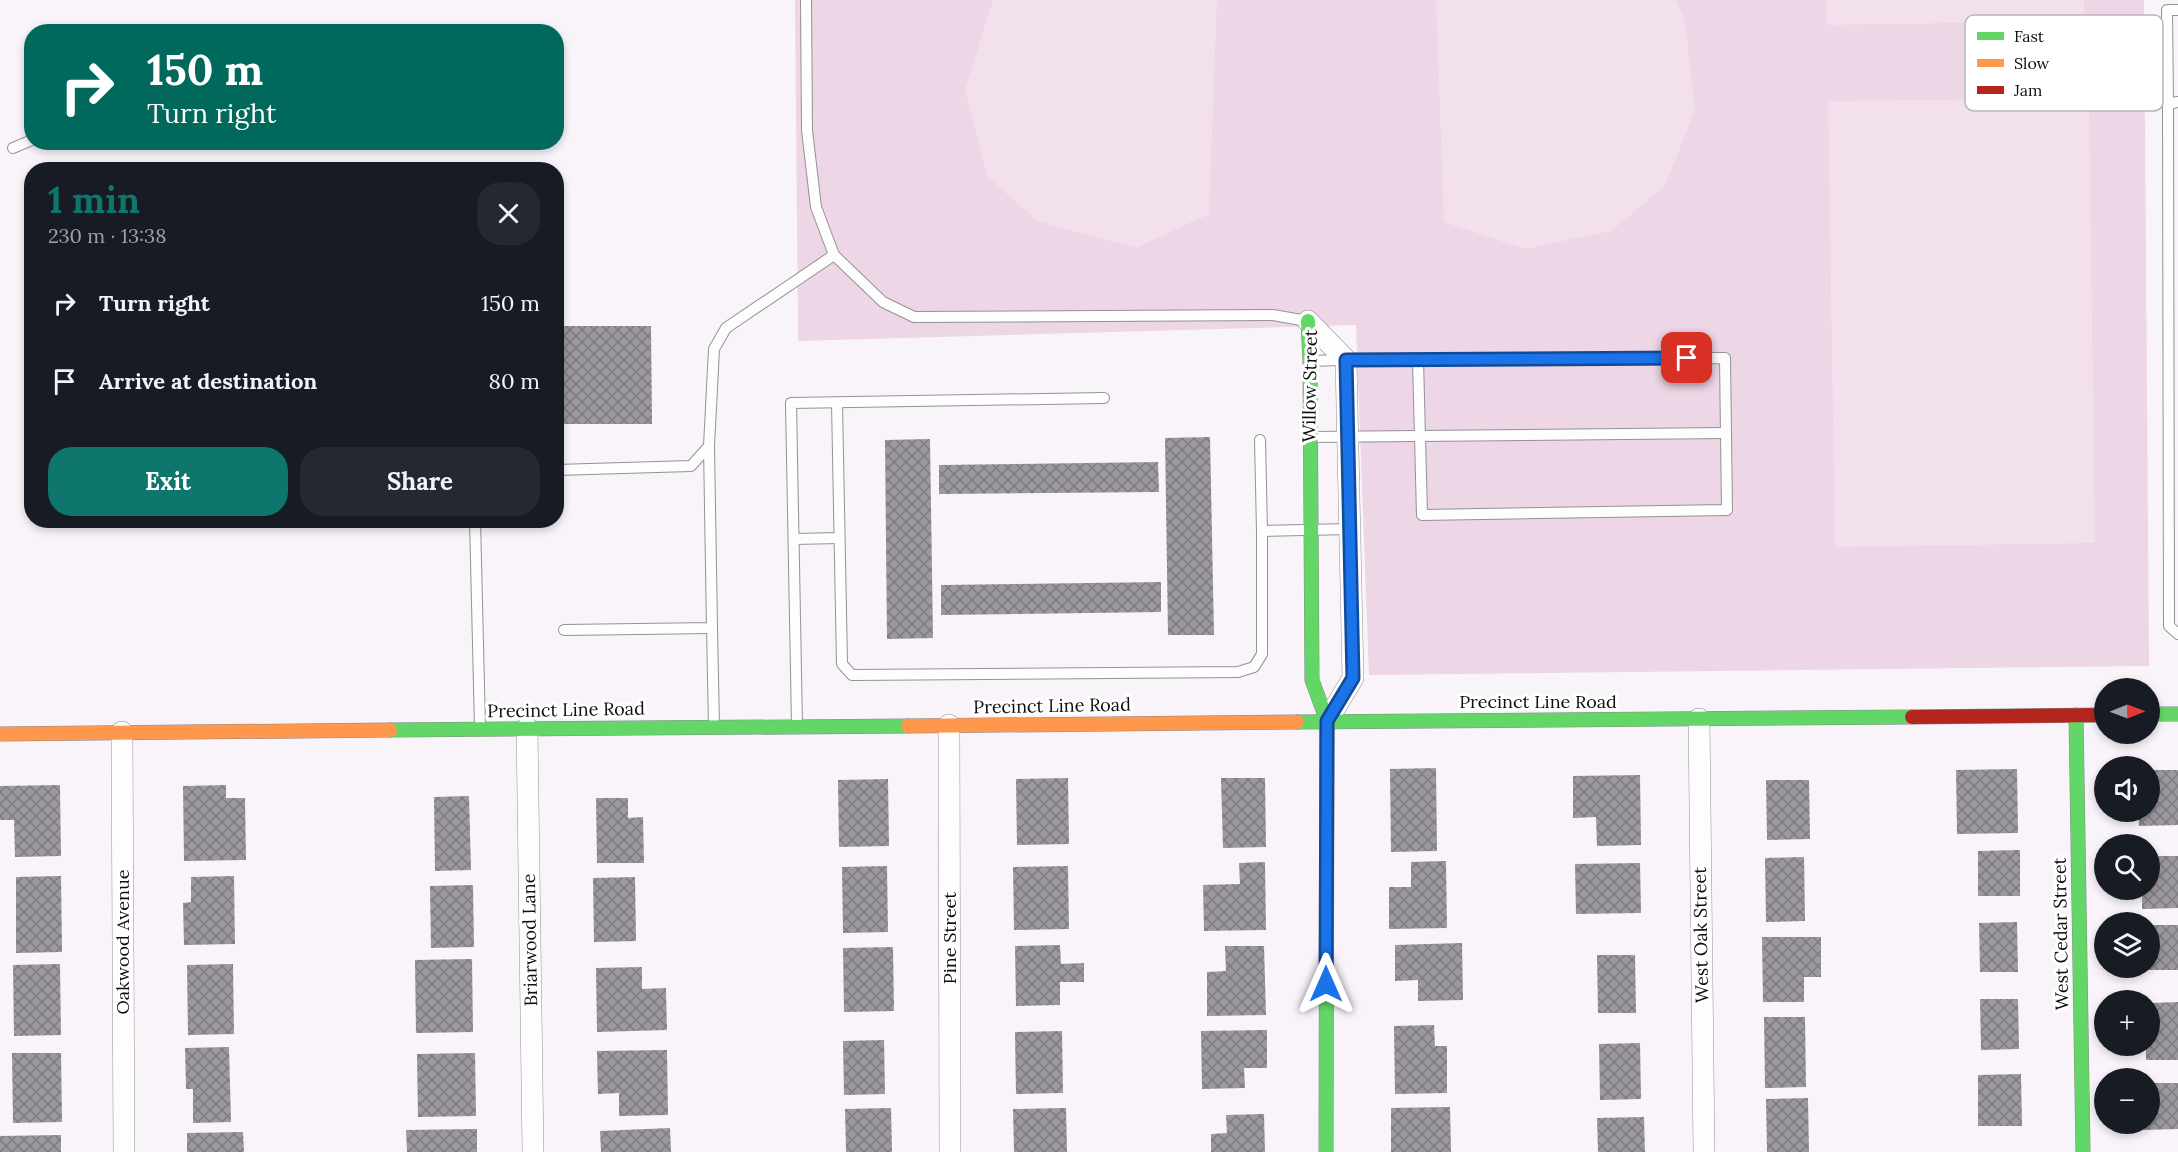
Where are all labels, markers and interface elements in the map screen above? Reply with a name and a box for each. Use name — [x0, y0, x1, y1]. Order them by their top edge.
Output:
legend — [1965, 15, 2163, 111]
text: Fast — [2014, 26, 2045, 46]
text: 150 m — [147, 43, 263, 97]
icon: right — [48, 48, 126, 126]
text: Slow — [2014, 53, 2050, 73]
text: Jam — [2013, 80, 2042, 100]
text: Turn right — [147, 96, 276, 130]
text: 1 min — [48, 177, 140, 223]
button: close — [477, 182, 540, 245]
text: 230 m · 13:38 — [48, 223, 166, 248]
icon: right — [48, 287, 81, 320]
text: Turn right — [99, 289, 210, 317]
text: 150 m — [481, 289, 540, 317]
street label: Willow Street — [1297, 329, 1322, 443]
pin — [1661, 332, 1712, 383]
icon: arrive — [1670, 341, 1703, 374]
icon: arrive — [48, 365, 81, 398]
text: Arrive at destination — [99, 367, 317, 395]
text: 80 m — [489, 367, 540, 395]
button: Exit — [48, 447, 288, 516]
button: Share — [300, 447, 540, 516]
north arrow — [2094, 678, 2160, 744]
map controls — [2094, 678, 2160, 1134]
street label: Precinct Line Road — [1459, 690, 1617, 713]
street label: Precinct Line Road — [973, 693, 1131, 718]
street label: Precinct Line Road — [487, 697, 645, 722]
button: sound — [2094, 756, 2160, 822]
button: search — [2094, 834, 2160, 900]
street label: West Cedar Street — [2048, 857, 2073, 1011]
street label: West Oak Street — [1688, 867, 1713, 1003]
street label: Oakwood Avenue — [111, 869, 134, 1015]
street label: Briarwood Lane — [517, 873, 542, 1007]
street label: Pine Street — [938, 892, 961, 984]
button: layers — [2094, 912, 2160, 978]
position arrow — [1294, 952, 1358, 1016]
button: + — [2094, 990, 2160, 1056]
button: − — [2094, 1068, 2160, 1134]

